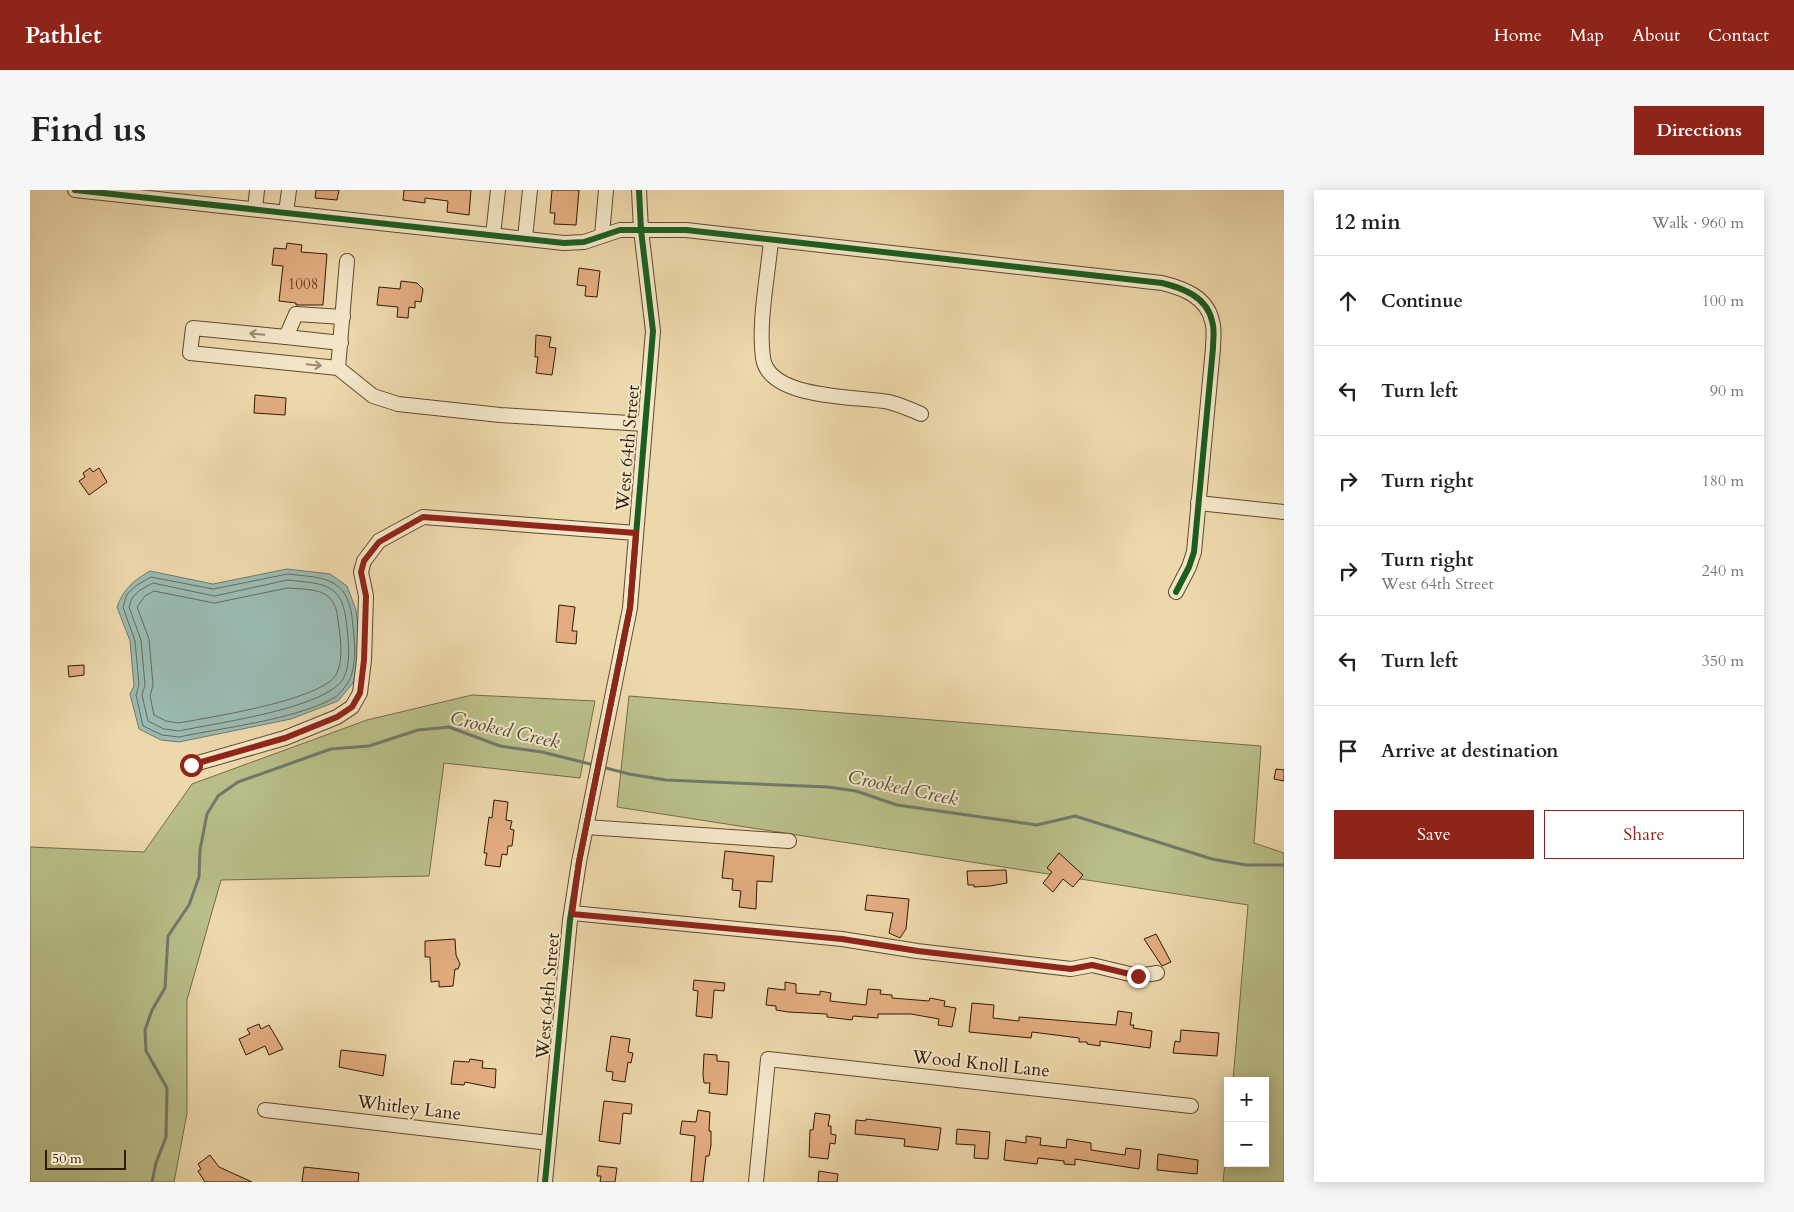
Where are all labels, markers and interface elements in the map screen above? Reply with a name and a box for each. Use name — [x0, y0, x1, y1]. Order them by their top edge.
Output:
text: Pathlet — [25, 19, 102, 52]
text: Home — [1494, 23, 1542, 48]
text: Map — [1570, 23, 1604, 48]
text: About — [1632, 23, 1680, 48]
text: Contact — [1708, 23, 1769, 48]
text: Find us — [30, 106, 146, 154]
button: Directions — [1634, 106, 1764, 155]
text: 12 min — [1334, 208, 1401, 237]
text: Walk · 960 m — [1652, 212, 1744, 234]
house number: 1008 — [288, 274, 318, 294]
icon: ahead — [1334, 287, 1362, 315]
text: Continue — [1381, 288, 1463, 314]
text: 100 m — [1702, 290, 1744, 312]
one-way arrow — [249, 329, 265, 339]
one-way arrow — [306, 361, 322, 370]
icon: left — [1334, 377, 1362, 405]
text: Turn left — [1381, 378, 1458, 404]
text: 90 m — [1710, 380, 1744, 402]
street label: West 64th Street — [610, 383, 646, 513]
icon: right — [1334, 467, 1362, 495]
text: Turn right — [1381, 468, 1473, 494]
text: 180 m — [1702, 470, 1744, 492]
text: Turn right — [1381, 547, 1473, 573]
icon: right — [1334, 557, 1362, 585]
text: 240 m — [1702, 560, 1744, 582]
text: West 64th Street — [1381, 573, 1494, 595]
icon: left — [1334, 647, 1362, 675]
text: Turn left — [1381, 648, 1458, 674]
text: 350 m — [1702, 650, 1744, 672]
water label: Crooked Creek — [448, 705, 563, 755]
icon: arrive — [1334, 737, 1362, 765]
text: Arrive at destination — [1381, 738, 1558, 764]
route start — [180, 754, 203, 777]
water label: Crooked Creek — [846, 764, 961, 812]
button: Save — [1334, 810, 1534, 859]
button: Share — [1544, 810, 1744, 859]
street label: West 64th Street — [530, 931, 566, 1061]
route end — [1127, 965, 1150, 988]
street label: Wood Knoll Lane — [910, 1044, 1051, 1084]
map controls — [1224, 1077, 1269, 1167]
button: + — [1224, 1077, 1269, 1122]
street label: Whitley Lane — [355, 1089, 462, 1127]
button: − — [1224, 1122, 1269, 1167]
scale bar — [45, 1147, 126, 1170]
text: 50 m — [52, 1149, 82, 1168]

